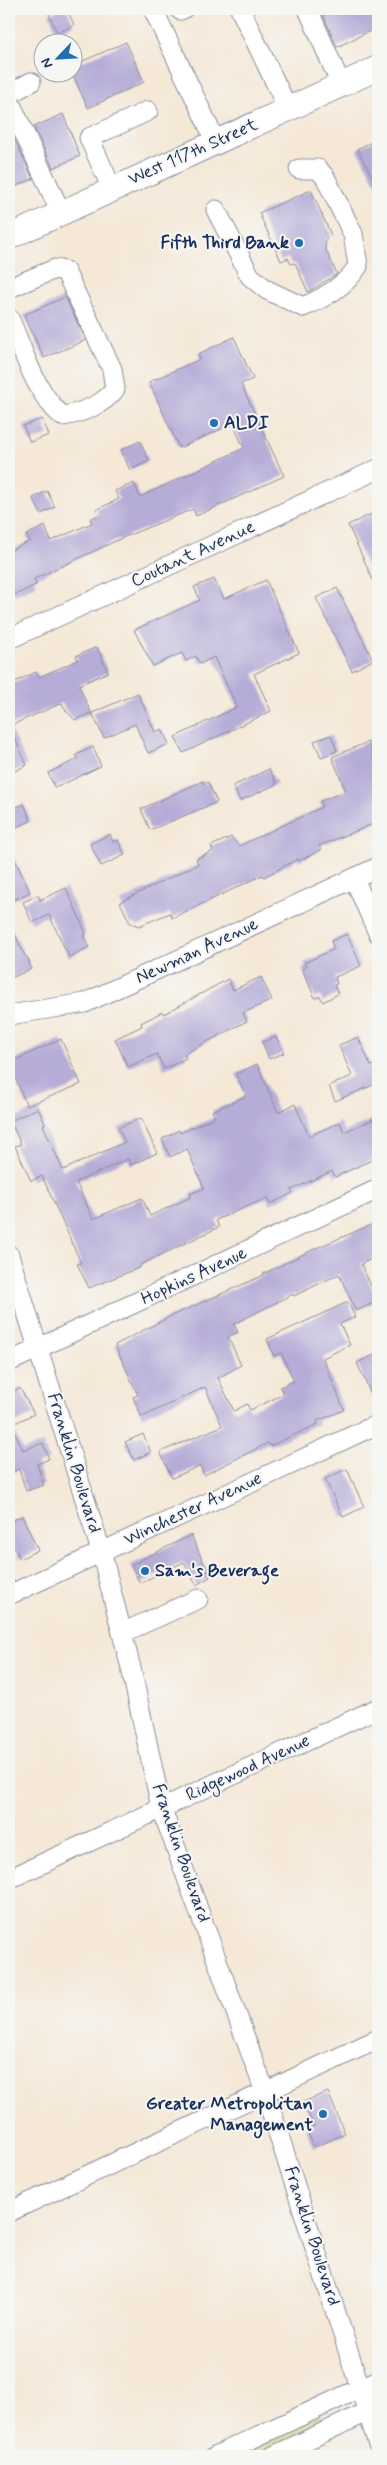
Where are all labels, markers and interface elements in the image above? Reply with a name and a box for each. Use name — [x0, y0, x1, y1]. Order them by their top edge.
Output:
north arrow — [32, 32, 82, 82]
text: N — [37, 55, 57, 71]
street label: West 117th Street — [125, 113, 262, 191]
place label: Fifth Third Bank — [160, 231, 289, 255]
marker: Fifth Third Bank — [293, 237, 305, 249]
place label: ALDI — [224, 411, 270, 435]
marker: ALDI — [208, 417, 220, 429]
street label: Coutant Avenue — [127, 515, 259, 593]
street label: Newman Avenue — [132, 912, 262, 990]
street label: Hopkins Avenue — [137, 1241, 251, 1311]
street label: Franklin Boulevard — [41, 1390, 107, 1536]
street label: Winchester Avenue — [120, 1466, 266, 1552]
place label: Sam's Beverage — [155, 1559, 279, 1585]
marker: Sam's Beverage — [139, 1565, 151, 1577]
street label: Ridgewood Avenue — [182, 1729, 314, 1808]
street label: Franklin Boulevard — [146, 1780, 216, 1926]
place label: Greater Metropolitan Management — [146, 2092, 313, 2139]
marker: Greater Metropolitan Management — [317, 2108, 329, 2120]
street label: Franklin Boulevard — [278, 2163, 346, 2309]

